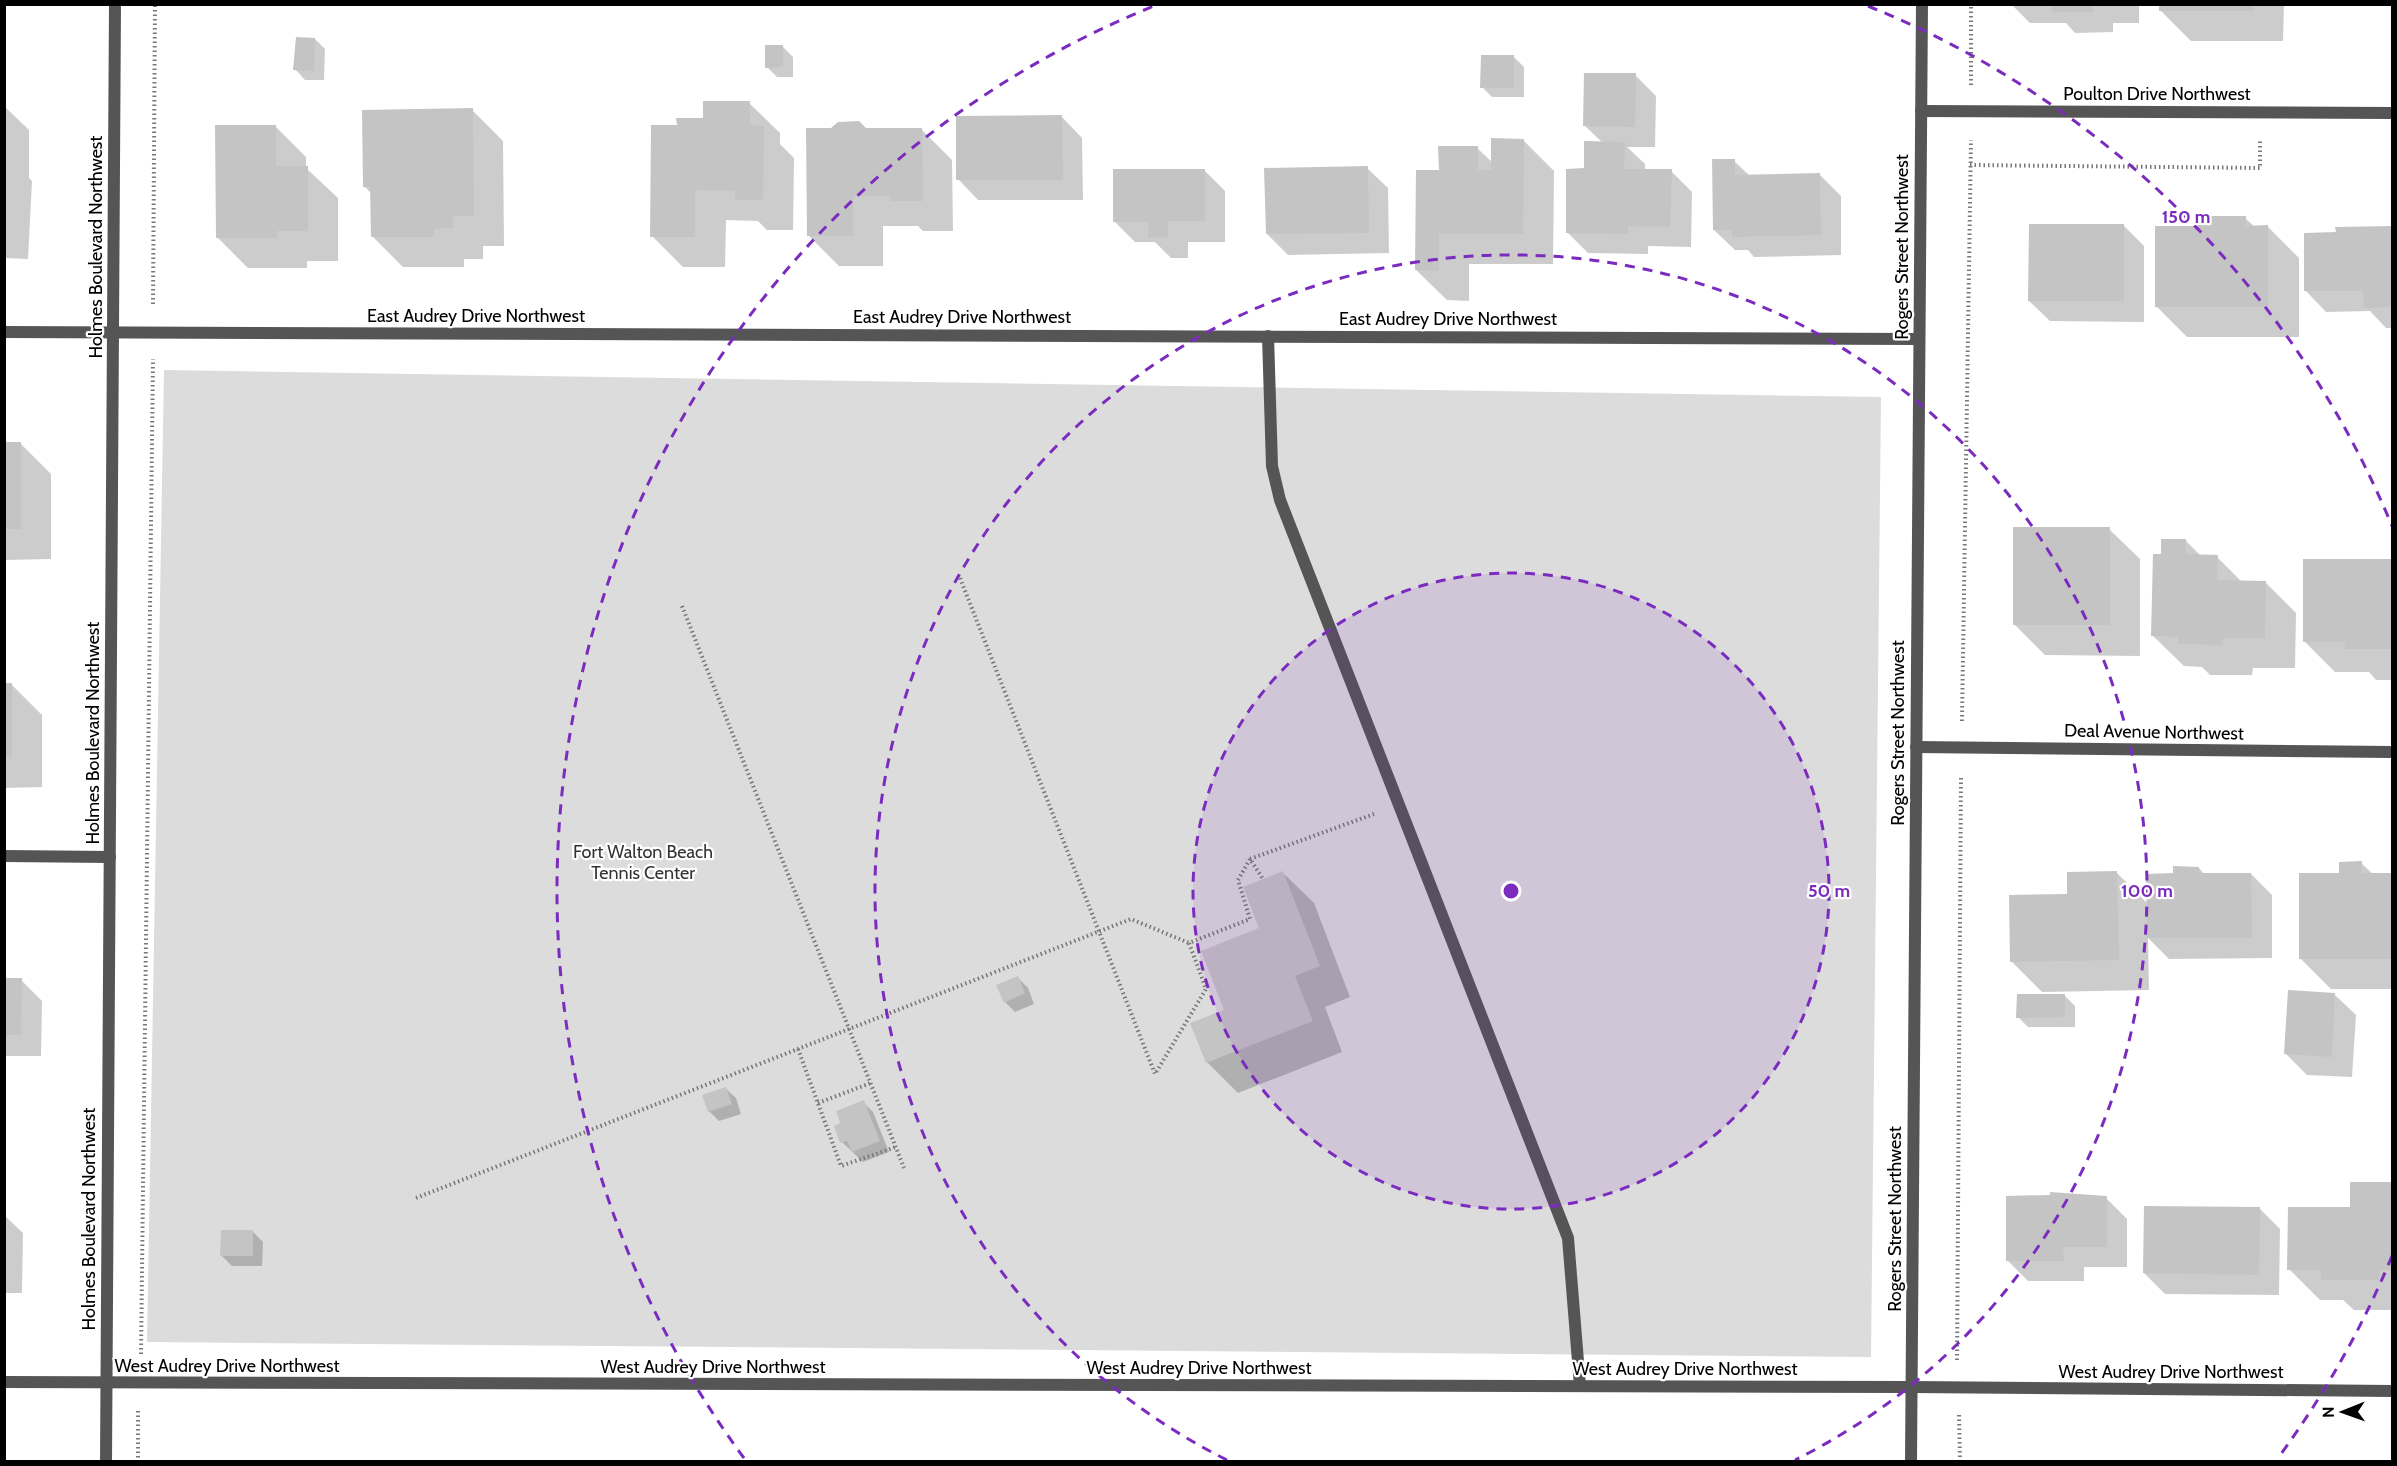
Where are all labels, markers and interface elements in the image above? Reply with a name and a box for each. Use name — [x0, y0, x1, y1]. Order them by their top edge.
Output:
street label: Poulton Drive Northwest — [2063, 83, 2251, 105]
street label: Holmes Boulevard Northwest — [85, 136, 107, 358]
street label: Rogers Street Northwest — [1891, 154, 1913, 340]
text: 150 m — [2162, 206, 2210, 228]
street label: East Audrey Drive Northwest — [367, 305, 585, 327]
street label: East Audrey Drive Northwest — [853, 306, 1071, 328]
street label: East Audrey Drive Northwest — [1339, 308, 1557, 330]
street label: Holmes Boulevard Northwest — [82, 622, 104, 844]
street label: Rogers Street Northwest — [1887, 640, 1909, 826]
street label: Deal Avenue Northwest — [2064, 719, 2244, 745]
park label: Fort Walton Beach Tennis Center — [573, 841, 713, 884]
text: 50 m — [1808, 880, 1850, 902]
text: 100 m — [2121, 880, 2173, 902]
centre of rings — [1501, 881, 1521, 901]
street label: Holmes Boulevard Northwest — [78, 1108, 100, 1330]
street label: Rogers Street Northwest — [1884, 1126, 1906, 1312]
street label: West Audrey Drive Northwest — [115, 1355, 339, 1377]
street label: West Audrey Drive Northwest — [601, 1356, 825, 1378]
street label: West Audrey Drive Northwest — [1087, 1357, 1311, 1379]
street label: West Audrey Drive Northwest — [1573, 1358, 1797, 1380]
street label: West Audrey Drive Northwest — [2059, 1361, 2283, 1383]
north arrow — [2313, 1382, 2373, 1442]
text: N — [2319, 1406, 2338, 1418]

